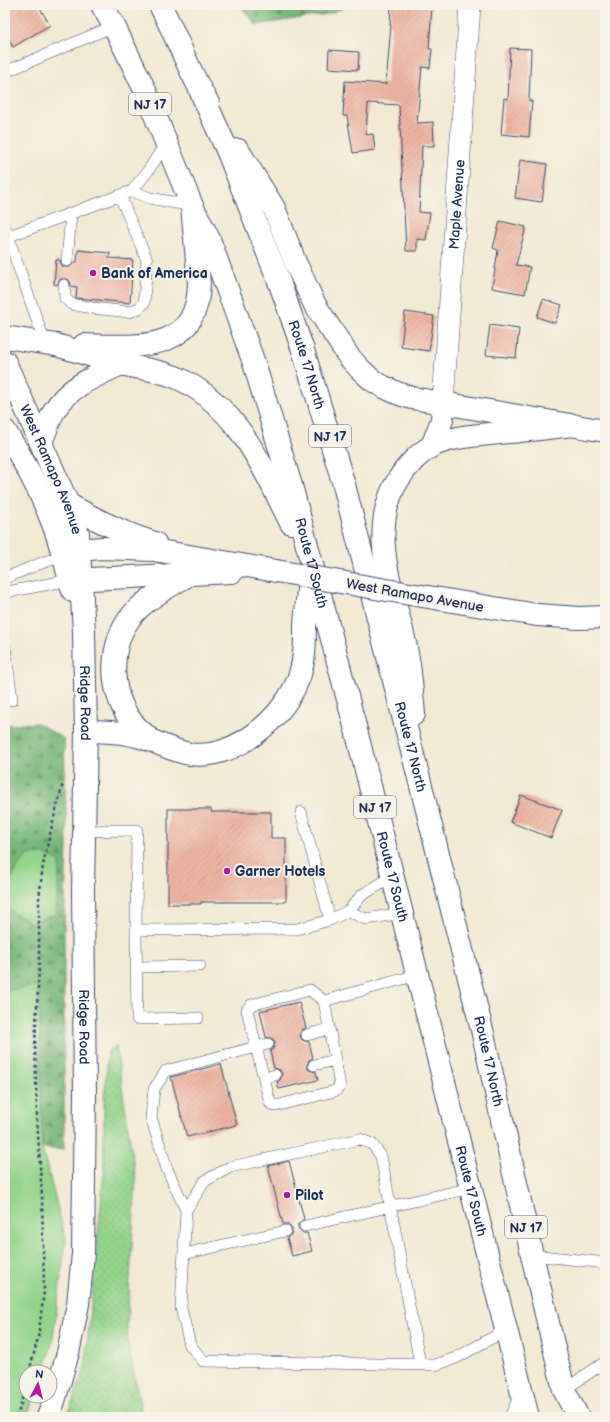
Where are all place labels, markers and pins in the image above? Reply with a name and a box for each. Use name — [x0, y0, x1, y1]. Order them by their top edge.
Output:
place label: Bank of America — [101, 265, 208, 282]
marker: Bank of America — [88, 268, 98, 278]
place label: Garner Hotels — [235, 863, 326, 880]
marker: Garner Hotels — [222, 866, 232, 876]
place label: Pilot — [295, 1187, 324, 1204]
marker: Pilot — [282, 1190, 292, 1200]

